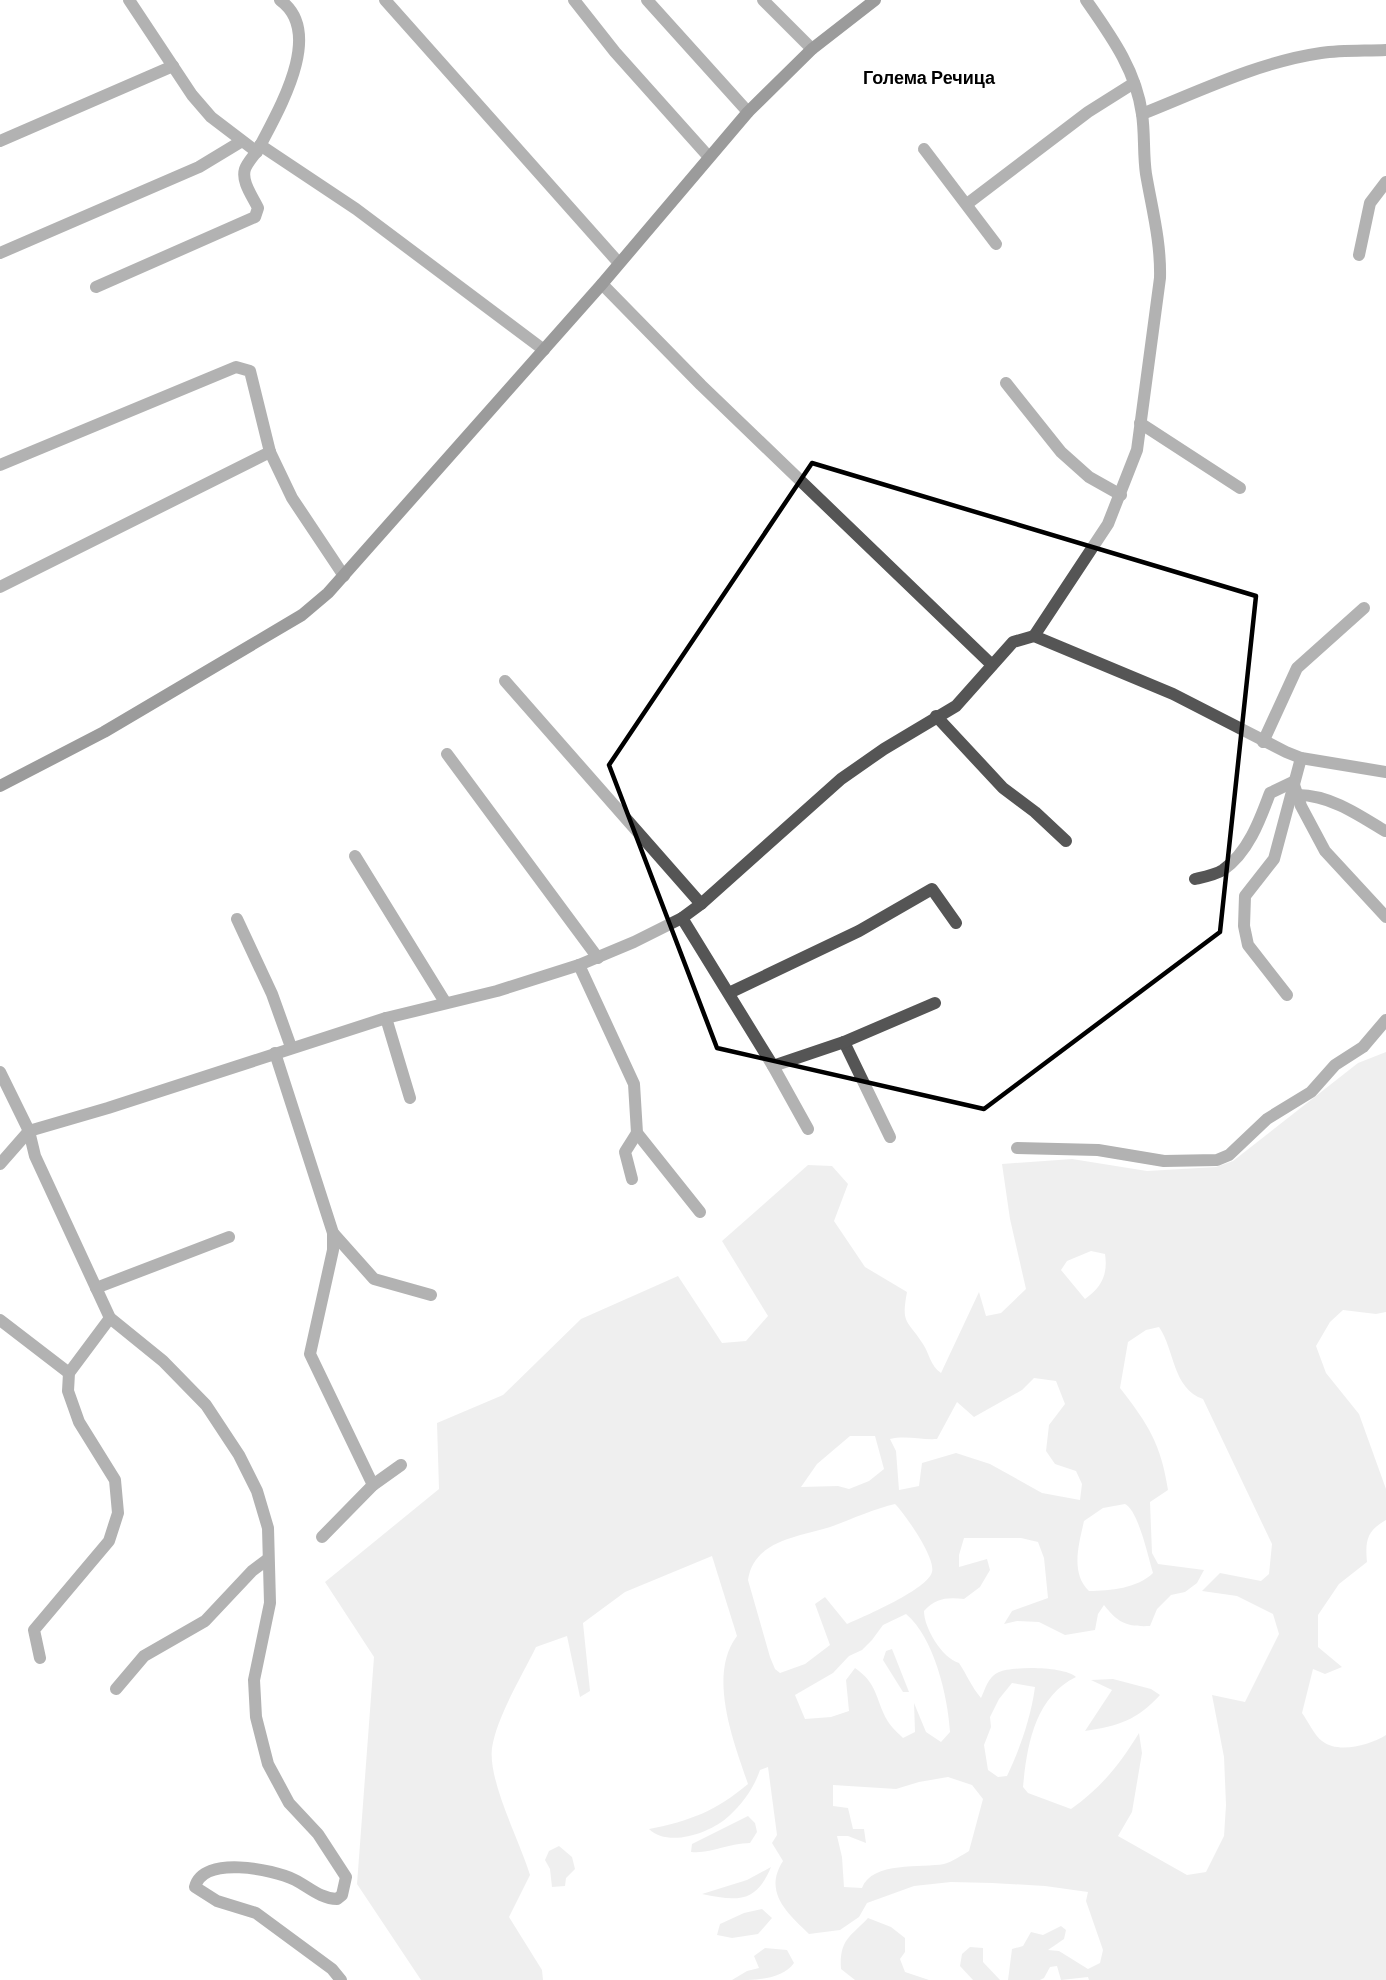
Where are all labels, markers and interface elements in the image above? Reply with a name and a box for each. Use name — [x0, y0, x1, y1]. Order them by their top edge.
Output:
district label: Голема Речица — [863, 66, 996, 90]

